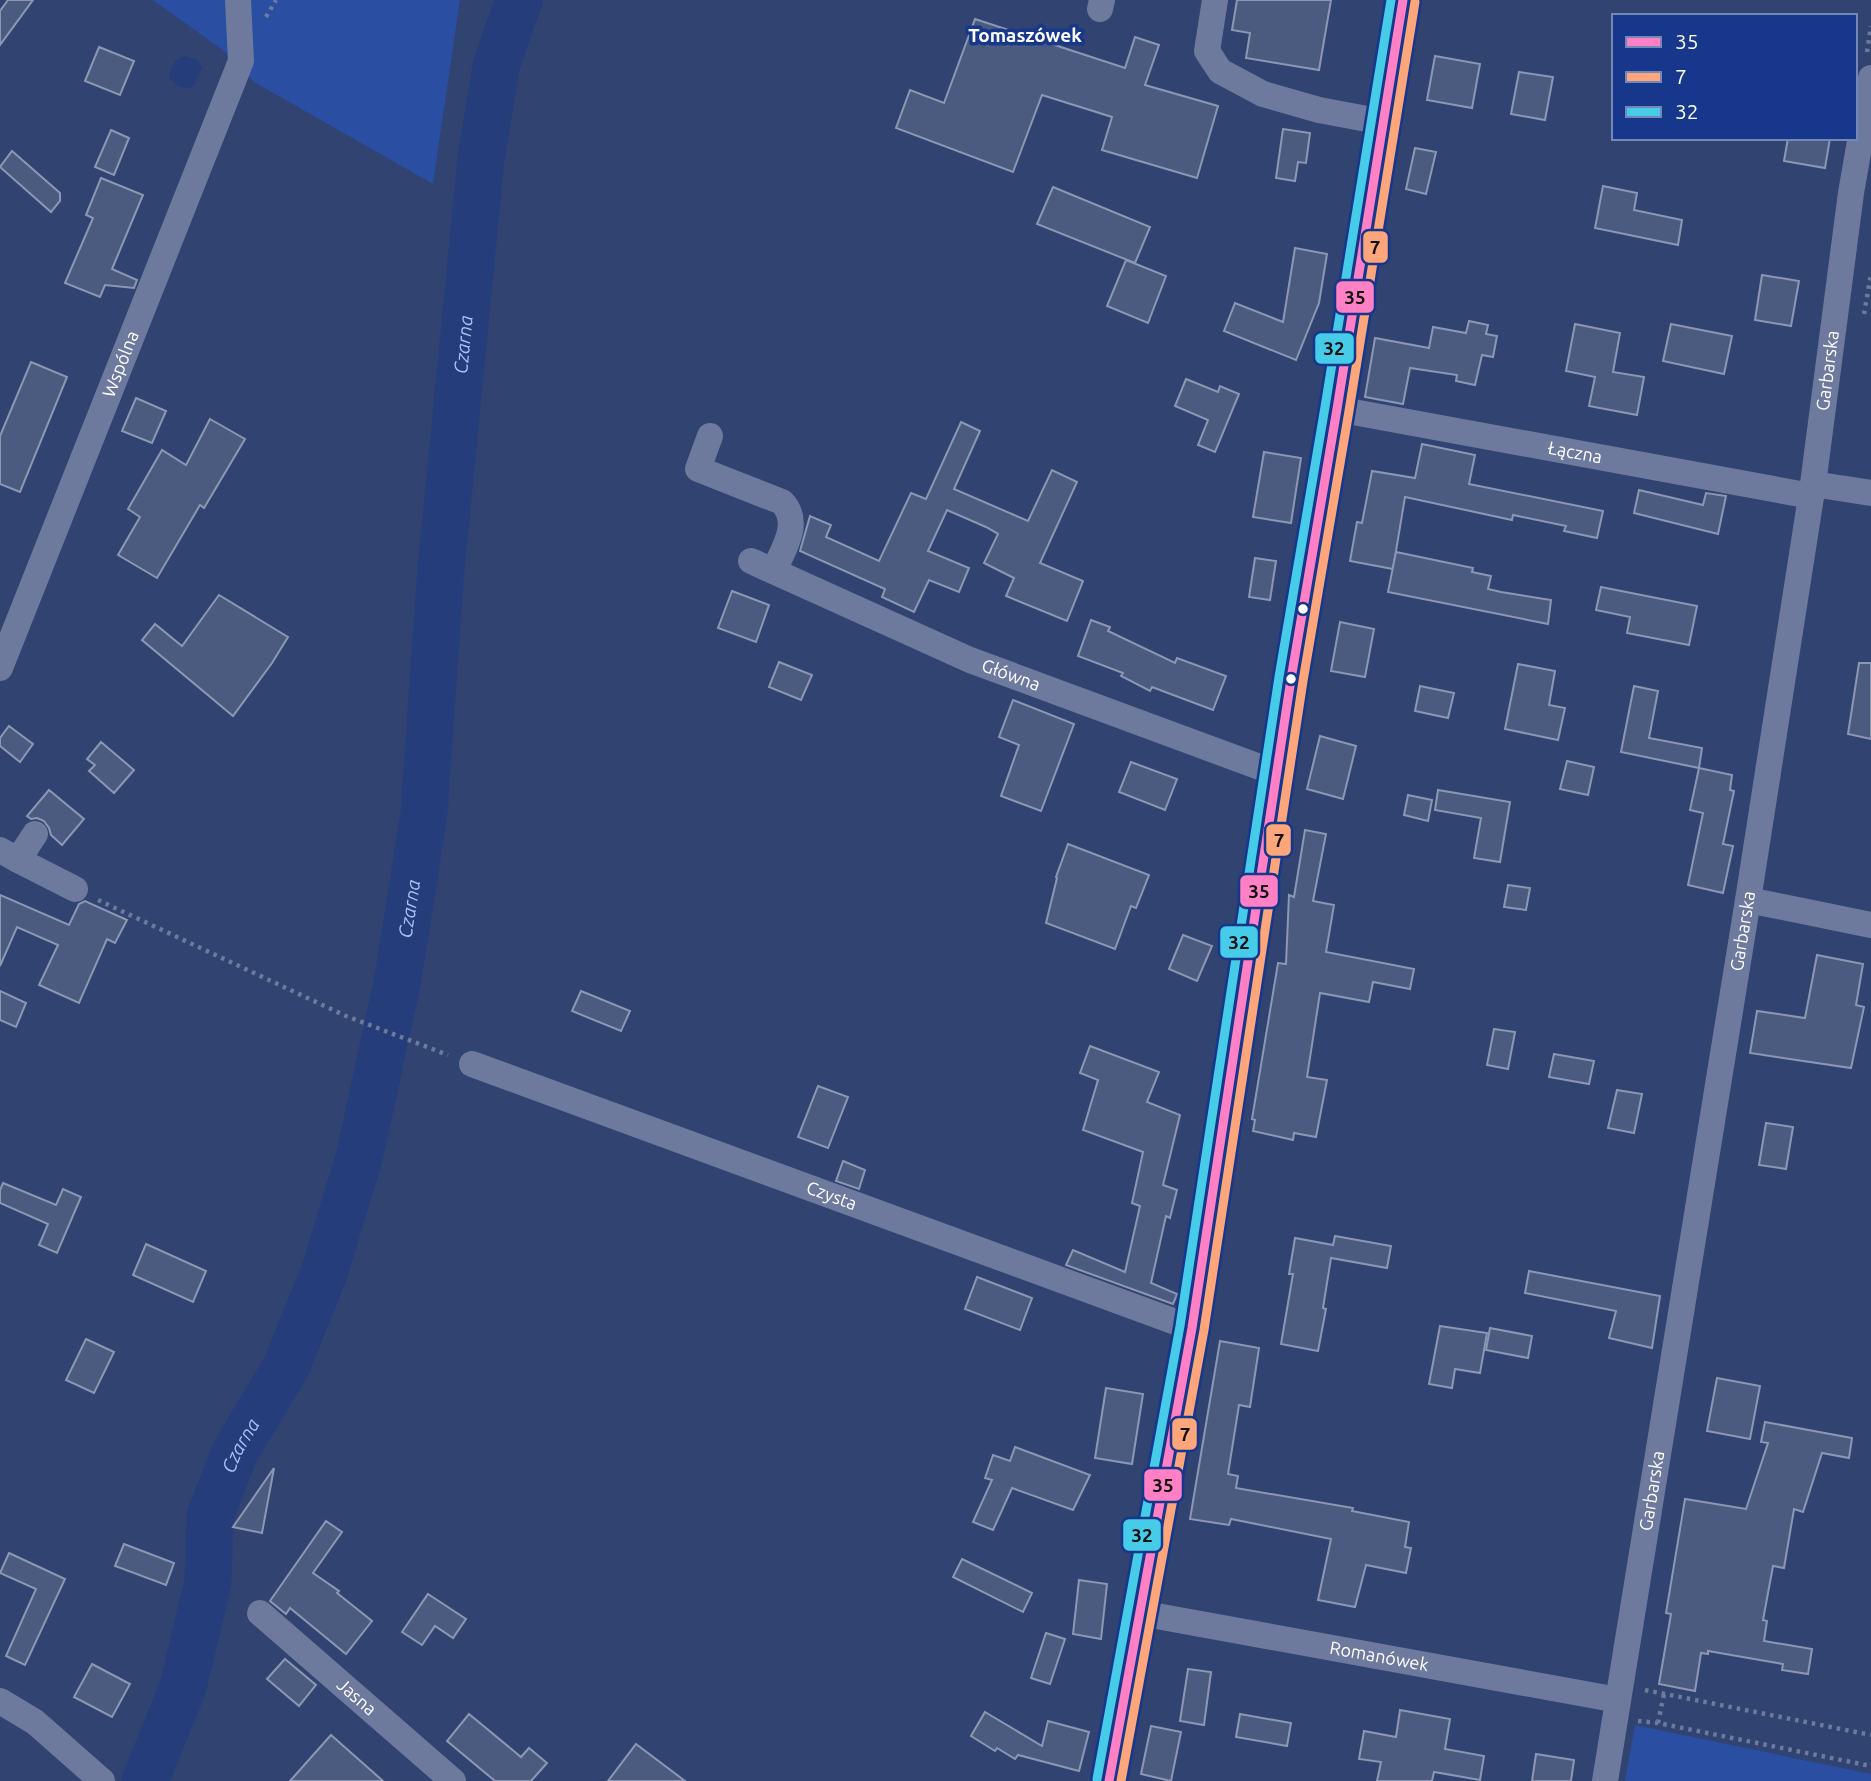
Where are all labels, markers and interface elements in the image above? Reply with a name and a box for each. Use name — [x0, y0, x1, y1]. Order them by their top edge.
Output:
legend — [1612, 14, 1857, 140]
district label: Tomaszówek — [968, 24, 1082, 46]
text: 35 — [1675, 29, 1699, 53]
text: 7 — [1675, 64, 1687, 88]
text: 32 — [1675, 99, 1699, 123]
line badge: 7 — [1362, 230, 1389, 264]
text: 7 — [1370, 236, 1380, 258]
line badge: 35 — [1335, 280, 1375, 314]
text: 35 — [1344, 286, 1366, 308]
water label: Czarna — [449, 314, 477, 375]
street label: Wspólna — [98, 328, 142, 400]
street label: Garbarska — [1812, 329, 1842, 412]
line badge: 32 — [1314, 332, 1355, 365]
text: 32 — [1323, 337, 1345, 359]
street label: Łączna — [1546, 437, 1604, 466]
unlabelled marker — [1296, 602, 1310, 616]
street label: Główna — [979, 654, 1043, 694]
unlabelled marker — [1284, 672, 1298, 686]
line badge: 7 — [1265, 823, 1292, 857]
text: 7 — [1274, 829, 1284, 851]
line badge: 35 — [1239, 874, 1279, 908]
water label: Czarna — [393, 878, 424, 940]
text: 35 — [1248, 880, 1270, 902]
street label: Garbarska — [1726, 890, 1758, 972]
line badge: 32 — [1219, 925, 1259, 959]
text: 32 — [1228, 931, 1250, 953]
street label: Czysta — [804, 1177, 860, 1213]
water label: Czarna — [217, 1414, 264, 1476]
line badge: 7 — [1171, 1417, 1198, 1451]
text: 7 — [1180, 1423, 1190, 1445]
street label: Garbarska — [1635, 1449, 1667, 1532]
line badge: 35 — [1143, 1468, 1183, 1502]
text: 35 — [1152, 1474, 1174, 1496]
line badge: 32 — [1122, 1518, 1162, 1552]
text: 32 — [1131, 1524, 1153, 1546]
street label: Romanówek — [1328, 1637, 1430, 1674]
street label: Jasna — [333, 1674, 381, 1719]

